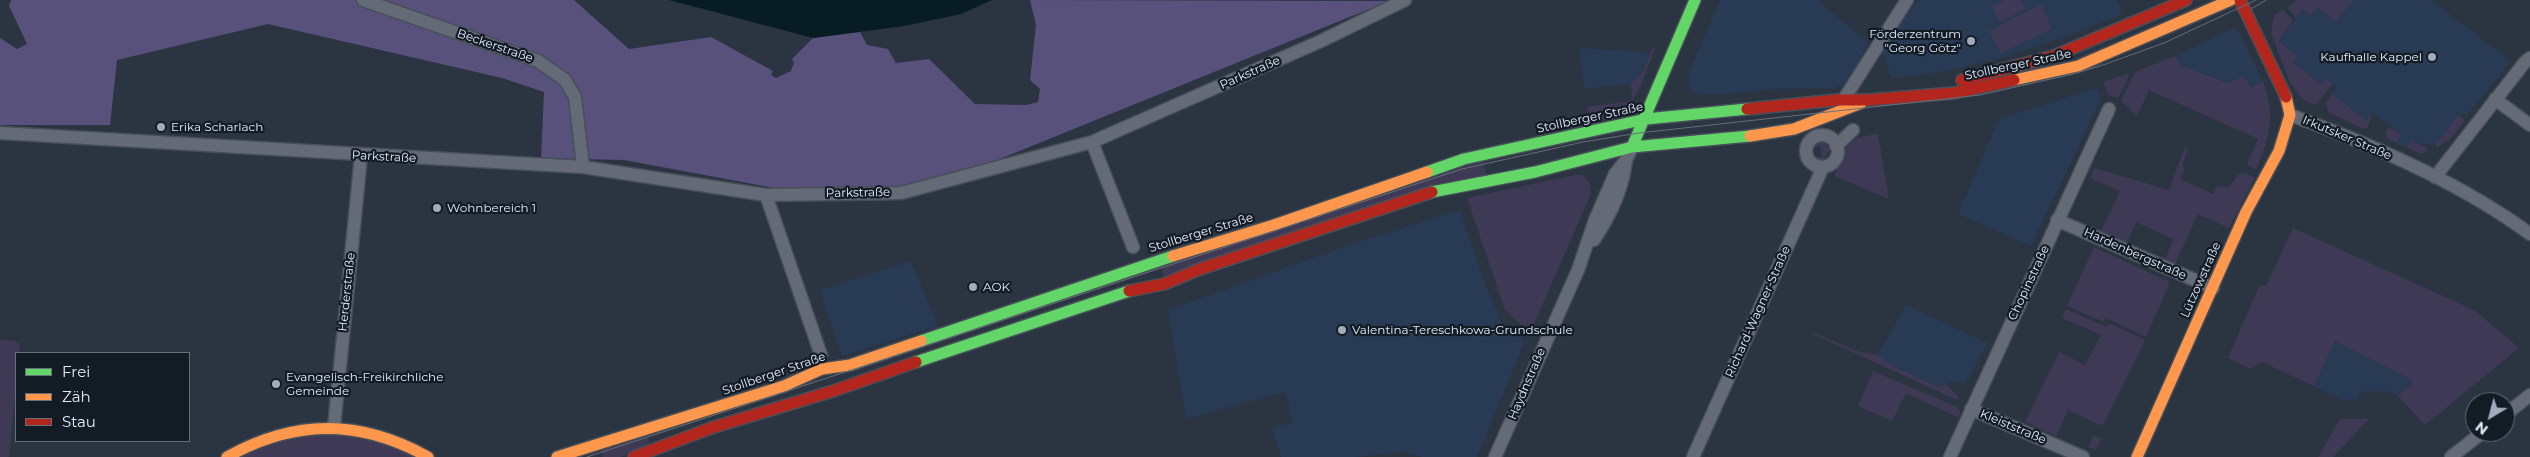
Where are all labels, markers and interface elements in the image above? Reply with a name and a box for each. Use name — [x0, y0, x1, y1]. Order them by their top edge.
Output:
street label: Beckerstraße — [455, 26, 535, 66]
place label: Förderzentrum "Georg Götz" — [1869, 27, 1961, 55]
marker: Förderzentrum "Georg Götz" — [1965, 35, 1977, 47]
street label: Stollberger Straße — [1963, 47, 2073, 83]
place label: Kaufhalle Kappel — [2320, 50, 2422, 64]
marker: Kaufhalle Kappel — [2426, 51, 2438, 63]
street label: Parkstraße — [1218, 53, 1282, 93]
street label: Stollberger Straße — [1535, 100, 1645, 136]
street label: Irkutsker Straße — [2300, 113, 2394, 163]
place label: Erika Scharlach — [171, 120, 263, 134]
marker: Erika Scharlach — [155, 121, 167, 133]
street label: Parkstraße — [351, 148, 417, 166]
street label: Parkstraße — [826, 185, 890, 201]
place label: Wohnbereich 1 — [447, 201, 536, 215]
marker: Wohnbereich 1 — [431, 202, 443, 214]
street label: Stollberger Straße — [1147, 210, 1255, 256]
street label: Hardenbergstraße — [2082, 225, 2188, 283]
street label: Lützowstraße — [2178, 240, 2224, 320]
street label: Chopinstraße — [2005, 243, 2053, 323]
street label: Richard-Wagner-Straße — [1723, 244, 1793, 380]
street label: Herderstraße — [336, 252, 358, 332]
place label: AOK — [983, 280, 1010, 294]
marker: AOK — [967, 281, 979, 293]
place label: Valentina-Tereschkowa-Grundschule — [1352, 323, 1573, 337]
marker: Valentina-Tereschkowa-Grundschule — [1336, 324, 1348, 336]
street label: Haydnstraße — [1505, 346, 1549, 422]
street label: Stollberger Straße — [720, 350, 828, 398]
legend — [15, 352, 190, 442]
text: Frei — [62, 362, 90, 381]
place label: Evangelisch-Freikirchliche Gemeinde — [286, 370, 443, 398]
marker: Evangelisch-Freikirchliche Gemeinde — [270, 378, 282, 390]
text: Zäh — [62, 387, 91, 406]
north arrow — [2465, 392, 2515, 442]
street label: Kleiststraße — [1978, 407, 2048, 447]
text: Stau — [62, 412, 96, 431]
text: N — [2472, 418, 2492, 439]

